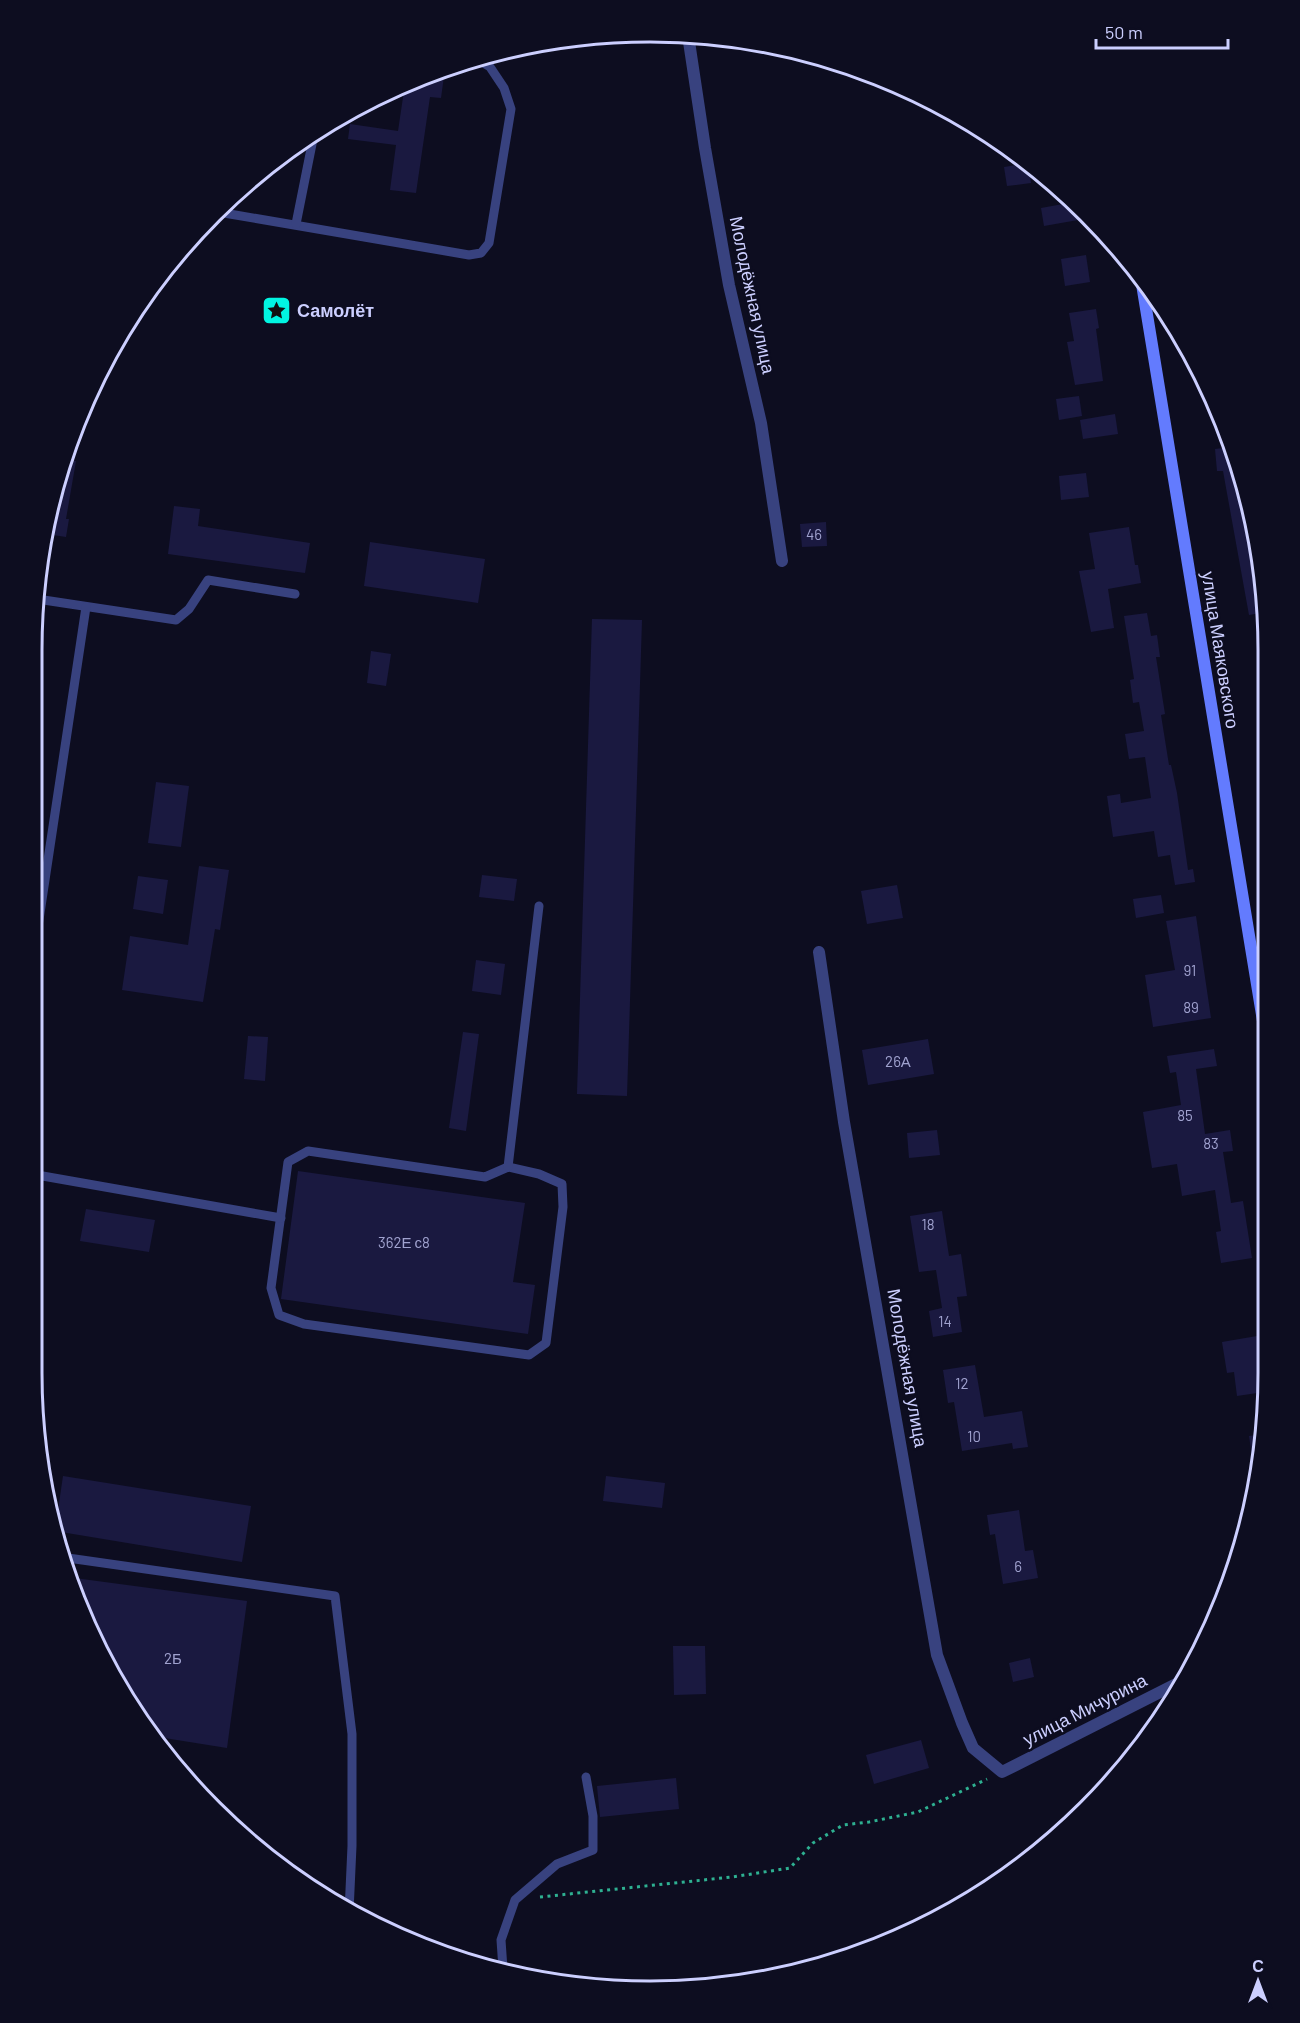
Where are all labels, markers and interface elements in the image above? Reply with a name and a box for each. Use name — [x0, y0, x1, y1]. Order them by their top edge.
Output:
scale bar — [1096, 12, 1228, 50]
text: 50 m — [1105, 21, 1143, 43]
street label: Молодёжная улица — [726, 214, 781, 377]
place icon: Самолёт — [260, 295, 292, 327]
place label: Самолёт — [297, 299, 374, 321]
house number: 46 — [806, 525, 822, 543]
street label: улица Маяковского — [1198, 570, 1244, 730]
house number: 91 — [1184, 961, 1196, 979]
house number: 89 — [1183, 998, 1199, 1016]
house number: 26А — [885, 1052, 911, 1070]
house number: 85 — [1177, 1106, 1193, 1124]
house number: 83 — [1203, 1134, 1219, 1152]
house number: 18 — [921, 1215, 935, 1233]
house number: 362Е с8 — [378, 1233, 430, 1251]
street label: Молодёжная улица — [883, 1287, 933, 1450]
house number: 14 — [938, 1312, 952, 1330]
house number: 12 — [955, 1374, 969, 1392]
house number: 10 — [967, 1427, 981, 1445]
house number: 6 — [1014, 1557, 1022, 1575]
house number: 2Б — [164, 1649, 182, 1667]
street label: улица Мичурина — [1019, 1668, 1151, 1750]
north arrow — [1228, 1951, 1288, 2011]
text: С — [1252, 1956, 1264, 1975]

